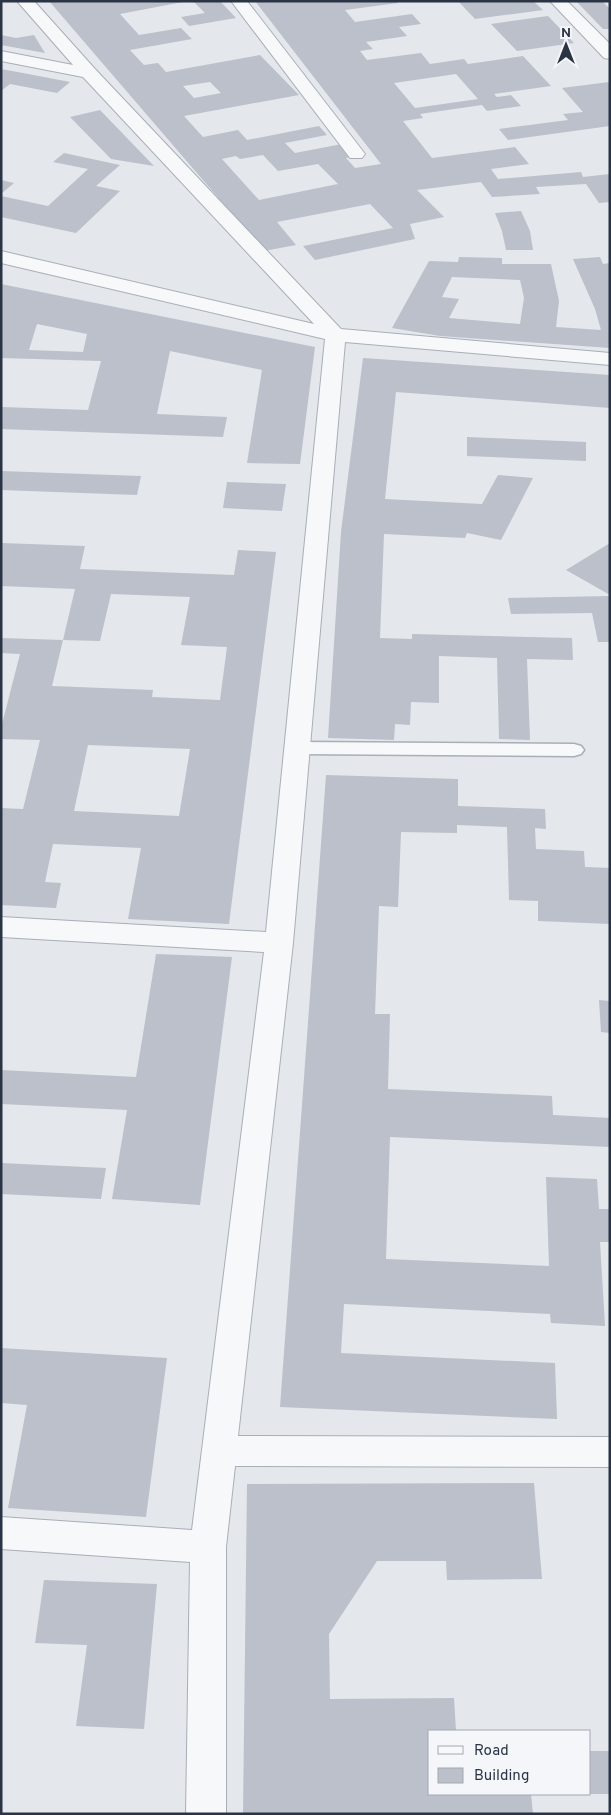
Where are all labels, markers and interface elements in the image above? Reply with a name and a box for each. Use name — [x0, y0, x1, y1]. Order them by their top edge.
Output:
north arrow — [541, 20, 591, 70]
text: N — [561, 25, 571, 42]
legend — [428, 1730, 591, 1795]
text: Road — [474, 1742, 509, 1761]
text: Building — [474, 1767, 529, 1786]

